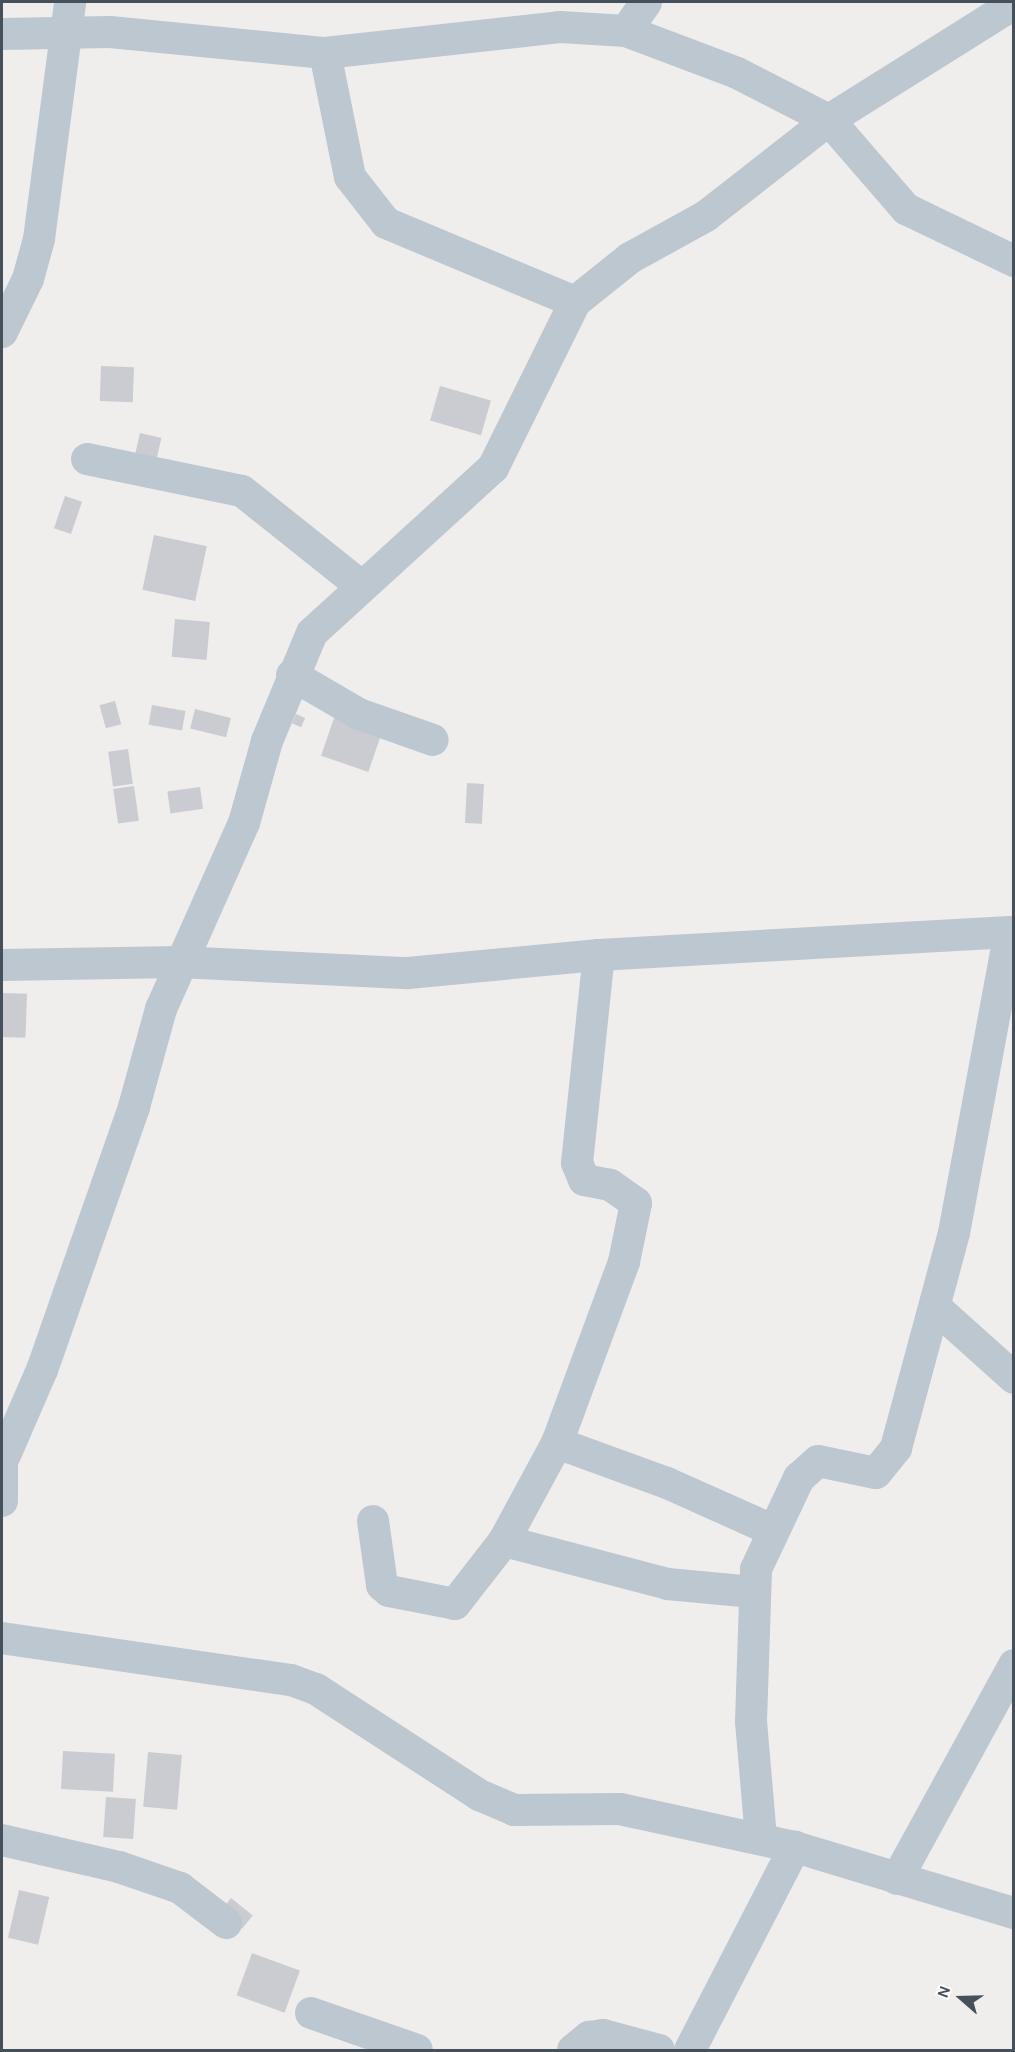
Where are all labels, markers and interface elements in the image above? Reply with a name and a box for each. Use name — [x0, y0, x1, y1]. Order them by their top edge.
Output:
north arrow — [931, 1968, 991, 2028]
text: N — [933, 1983, 955, 2000]

